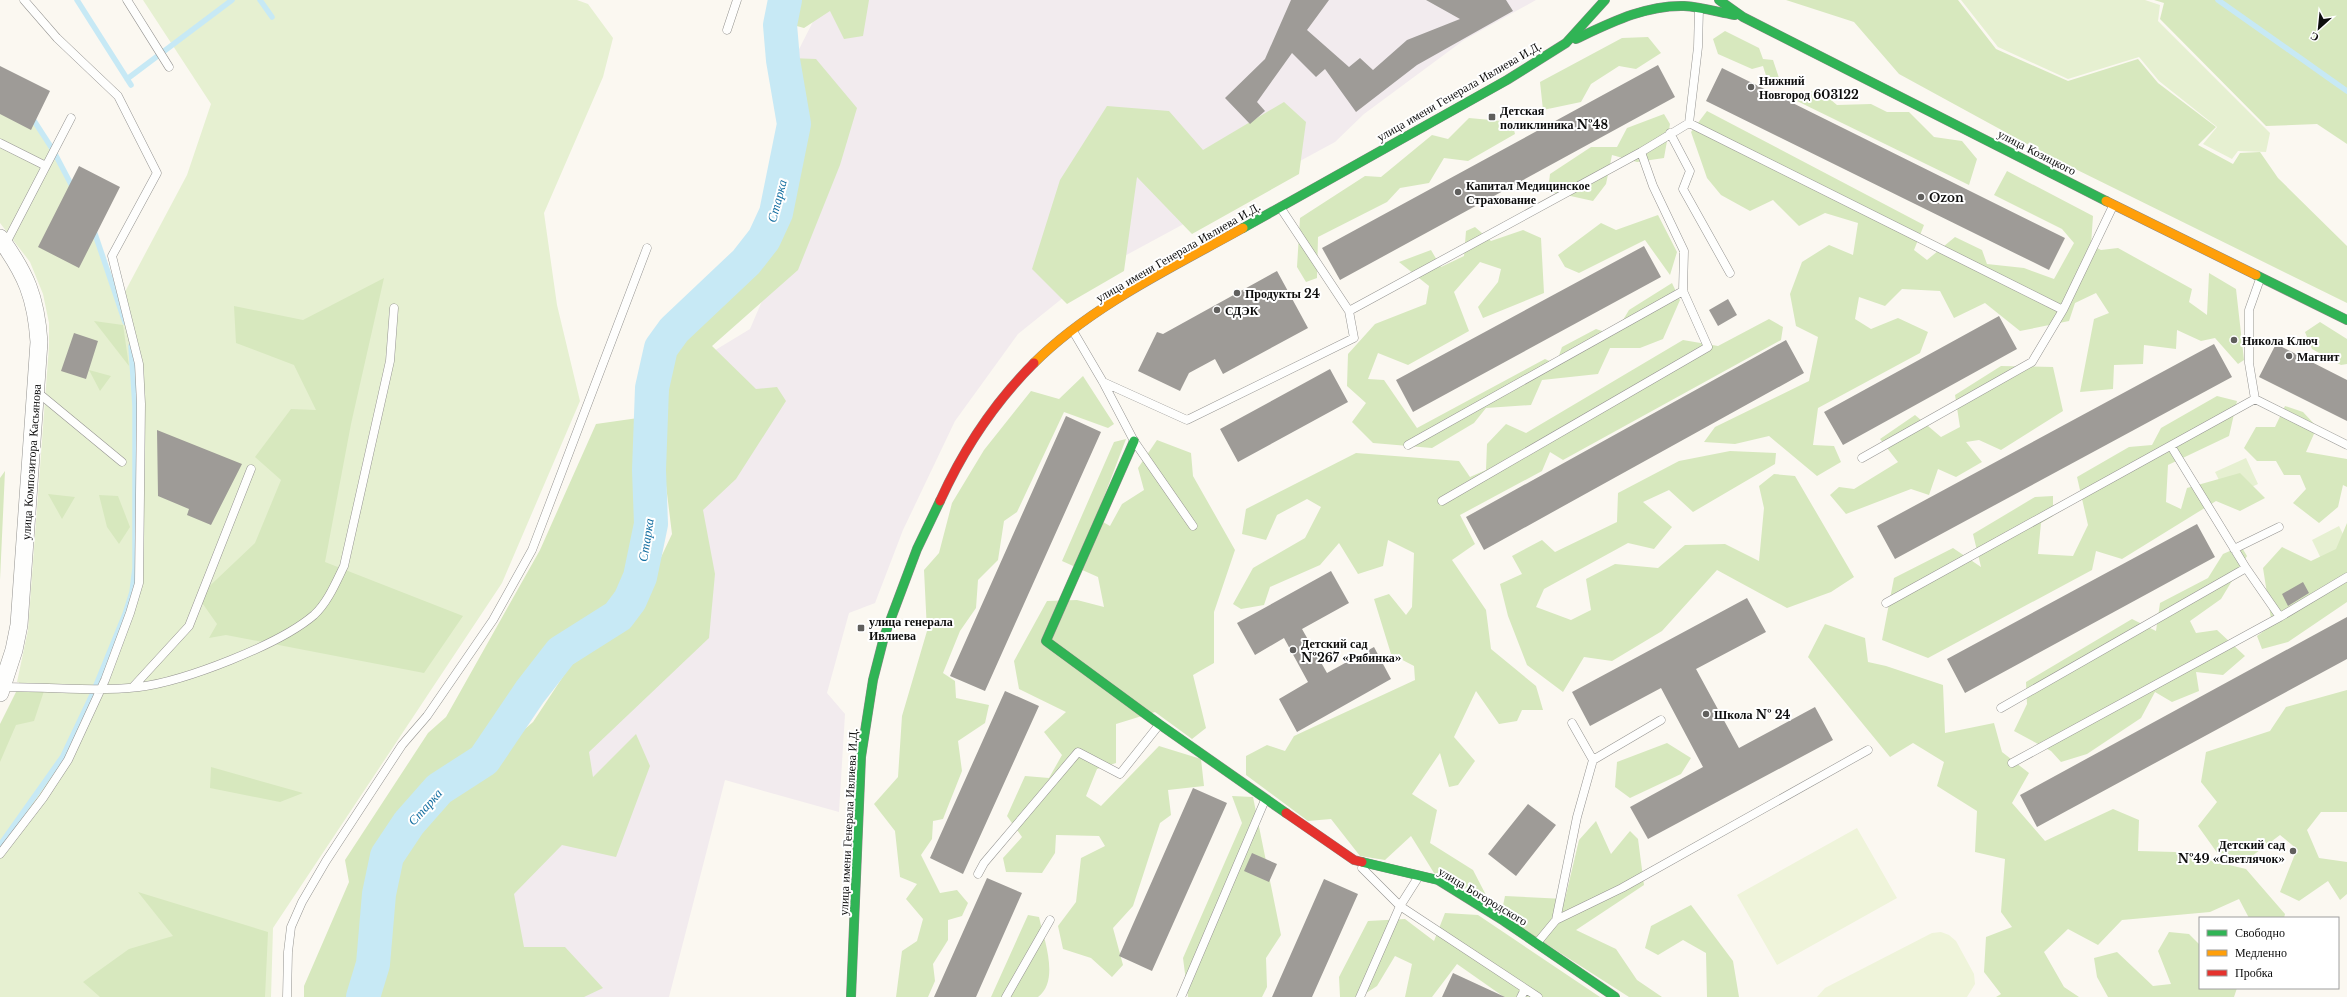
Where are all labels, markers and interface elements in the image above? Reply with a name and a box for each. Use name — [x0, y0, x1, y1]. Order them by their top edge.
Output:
north arrow — [2299, 8, 2339, 48]
text: С — [2308, 29, 2321, 45]
street label: улица имени Генерала Ивлиева И.Д. — [1374, 38, 1544, 144]
place label: Нижний Новгород 603122 — [1759, 73, 1859, 102]
marker: Нижний Новгород 603122 — [1746, 82, 1756, 92]
place label: Детская поликлиника №48 — [1500, 103, 1609, 132]
marker: Детская поликлиника №48 — [1487, 112, 1497, 122]
street label: улица Козицкого — [1995, 126, 2079, 178]
water label: Старка — [763, 177, 791, 224]
place label: Капитал Медицинское Страхование — [1466, 178, 1590, 207]
marker: Капитал Медицинское Страхование — [1453, 187, 1463, 197]
place label: Ozon — [1929, 190, 1964, 205]
marker: Ozon — [1916, 192, 1926, 202]
street label: улица имени Генерала Ивлиева И.Д. — [1093, 199, 1263, 305]
place label: Продукты 24 — [1245, 286, 1320, 301]
marker: Продукты 24 — [1232, 288, 1242, 298]
place label: СДЭК — [1225, 303, 1259, 318]
marker: СДЭК — [1212, 305, 1222, 315]
place label: Никола Ключ — [2242, 333, 2318, 348]
marker: Никола Ключ — [2229, 335, 2239, 345]
place label: Магнит — [2297, 349, 2340, 364]
marker: Магнит — [2284, 351, 2294, 361]
street label: улица Композитора Касьянова — [18, 383, 44, 540]
water label: Старка — [634, 517, 658, 563]
place label: улица генерала Ивлиева — [869, 614, 953, 643]
marker: улица генерала Ивлиева — [856, 623, 866, 633]
place label: Детский сад №267 «Рябинка» — [1301, 636, 1402, 665]
marker: Детский сад №267 «Рябинка» — [1288, 645, 1298, 655]
place label: Школа № 24 — [1714, 707, 1791, 722]
marker: Школа № 24 — [1701, 709, 1711, 719]
street label: улица имени Генерала Ивлиева И.Д. — [836, 728, 860, 916]
water label: Старка — [404, 785, 446, 829]
place label: Детский сад №49 «Светлячок» — [2178, 837, 2285, 866]
marker: Детский сад №49 «Светлячок» — [2288, 846, 2298, 856]
street label: улица Богородского — [1436, 863, 1530, 929]
legend — [2199, 917, 2339, 989]
text: Свободно — [2235, 925, 2285, 940]
text: Медленно — [2235, 945, 2287, 960]
text: Пробка — [2235, 965, 2273, 980]

